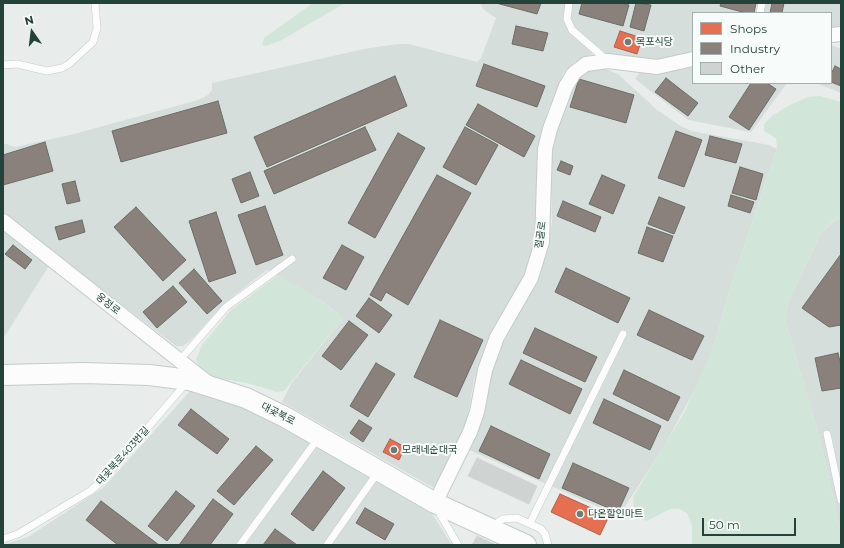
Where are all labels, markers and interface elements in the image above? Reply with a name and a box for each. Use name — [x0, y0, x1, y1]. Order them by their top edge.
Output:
north arrow — [12, 12, 52, 52]
text: N — [23, 12, 35, 28]
legend — [692, 12, 832, 84]
text: Shops — [730, 21, 767, 36]
place label: 목포식당 — [636, 36, 673, 48]
marker: 목포식당 — [623, 37, 633, 47]
text: Industry — [730, 41, 780, 56]
text: Other — [730, 61, 765, 76]
street label: 절골로 — [533, 220, 549, 250]
street label: 옹정로 — [93, 291, 123, 317]
street label: 대곶북로 — [259, 400, 297, 428]
street label: 대곶북로403번길 — [94, 425, 152, 487]
place label: 모래네순대국 — [402, 444, 457, 456]
marker: 모래네순대국 — [389, 445, 399, 455]
place label: 다온할인마트 — [588, 508, 643, 520]
marker: 다온할인마트 — [575, 509, 585, 519]
scale bar — [704, 510, 798, 536]
text: 50 m — [709, 517, 740, 532]

